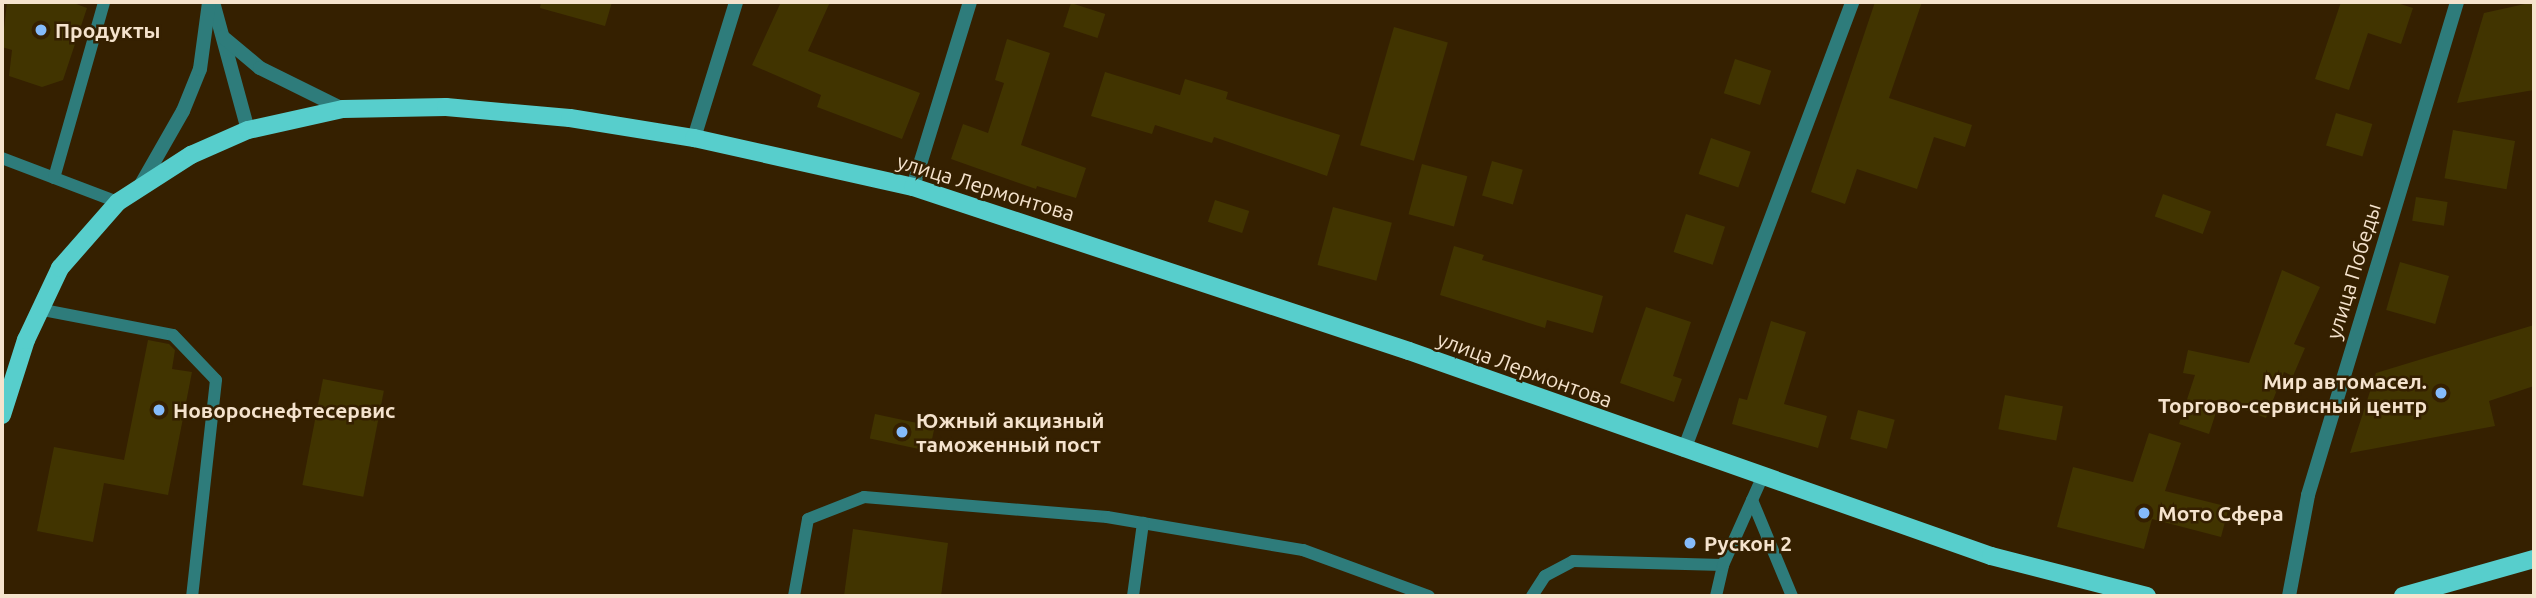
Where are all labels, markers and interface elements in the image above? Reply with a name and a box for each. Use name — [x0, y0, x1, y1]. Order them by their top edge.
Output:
place label: Продукты — [55, 17, 160, 43]
marker: Продукты — [33, 22, 49, 38]
street label: улица Лермонтова — [894, 148, 1078, 226]
street label: улица Победы — [2320, 200, 2386, 342]
street label: улица Лермонтова — [1434, 326, 1616, 412]
place label: Мир автомасел. Торгово-сервисный центр — [2158, 368, 2427, 418]
marker: Мир автомасел. Торгово-сервисный центр — [2433, 385, 2449, 401]
place label: Новороснефтесервис — [173, 397, 395, 423]
marker: Новороснефтесервис — [151, 402, 167, 418]
place label: Южный акцизный таможенный пост — [916, 407, 1104, 457]
marker: Южный акцизный таможенный пост — [894, 424, 910, 440]
place label: Мото Сфера — [2158, 500, 2284, 526]
marker: Мото Сфера — [2136, 505, 2152, 521]
place label: Рускон 2 — [1704, 530, 1792, 556]
marker: Рускон 2 — [1682, 535, 1698, 551]

